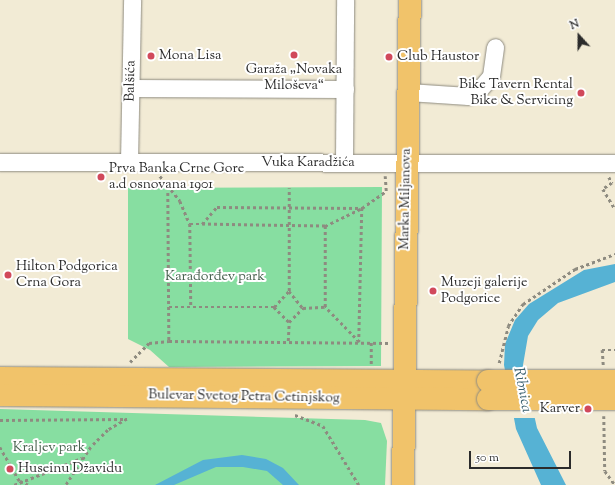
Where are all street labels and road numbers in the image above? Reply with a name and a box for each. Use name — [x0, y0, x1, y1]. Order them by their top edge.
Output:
street label: Balšića — [122, 60, 140, 102]
street label: Marka Miljanova — [397, 148, 415, 250]
street label: Vuka Karadžića — [261, 155, 355, 171]
street label: Bulevar Svetog Petra Cetinjskog — [148, 387, 340, 407]

